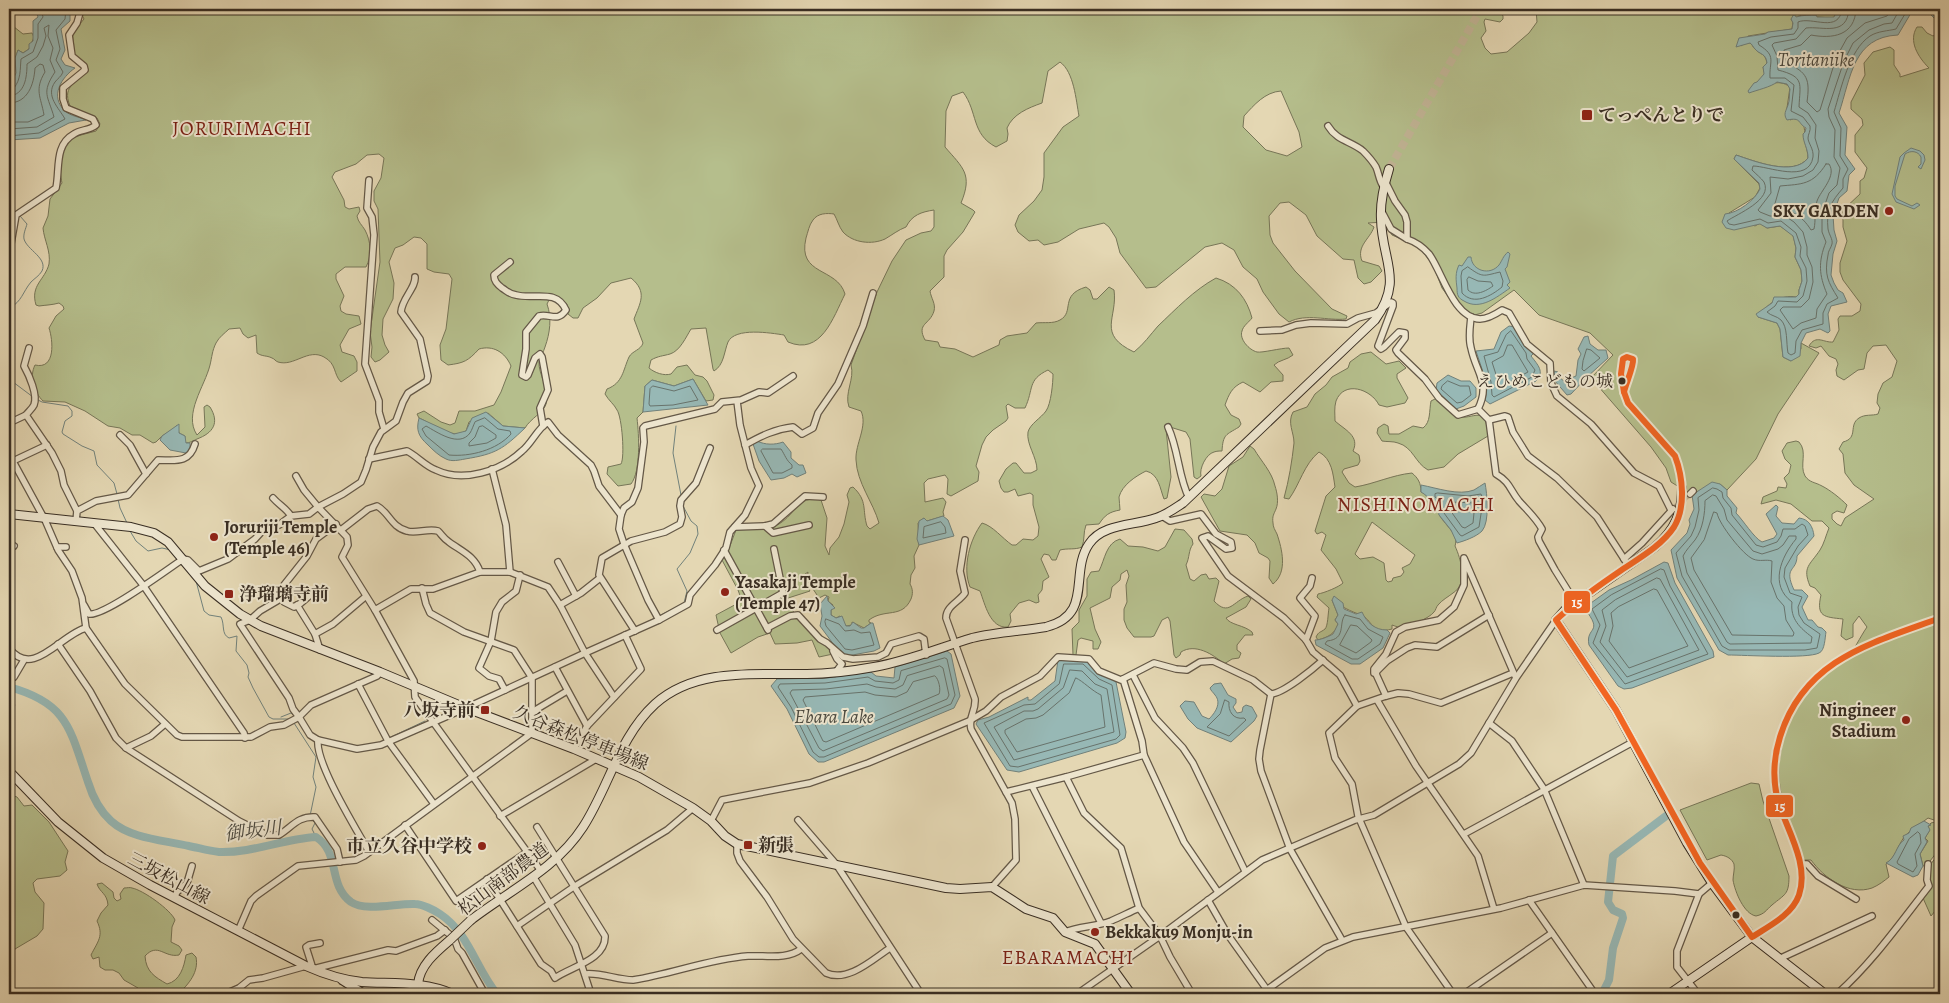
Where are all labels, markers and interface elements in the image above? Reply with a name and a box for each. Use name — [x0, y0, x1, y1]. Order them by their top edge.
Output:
water label: Toritaniike — [1778, 47, 1854, 73]
place label: てっぺんとりで — [1598, 103, 1724, 127]
marker: てっぺんとりで — [1580, 108, 1594, 122]
district label: JORURIMACHI — [172, 115, 312, 142]
place label: SKY GARDEN — [1773, 199, 1879, 223]
marker: SKY GARDEN — [1883, 205, 1895, 217]
place label: えひめこどもの城 — [1477, 370, 1613, 393]
marker: えひめこどもの城 — [1617, 376, 1627, 386]
district label: NISHINOMACHI — [1337, 491, 1495, 518]
place label: Joruriji Temple (Temple 46) — [224, 515, 337, 560]
marker: Joruriji Temple (Temple 46) — [208, 531, 220, 543]
place label: Yasakaji Temple (Temple 47) — [734, 570, 856, 615]
place label: 浄瑠璃寺前 — [239, 582, 329, 606]
marker: Yasakaji Temple (Temple 47) — [719, 586, 731, 598]
marker: 浄瑠璃寺前 — [223, 588, 235, 600]
line badge: 15 — [1563, 590, 1591, 614]
text: 15 — [1572, 593, 1583, 612]
place label: 八坂寺前 — [403, 698, 475, 722]
place label: Ningineer Stadium — [1819, 698, 1897, 743]
street label: 久谷森松停車場線 — [510, 700, 652, 776]
marker: 八坂寺前 — [479, 704, 491, 716]
water label: Ebara Lake — [794, 704, 874, 730]
marker: Ningineer Stadium — [1900, 714, 1912, 726]
line badge: 15 — [1765, 794, 1794, 818]
text: 15 — [1775, 797, 1786, 816]
water label: 御坂川 — [223, 814, 285, 847]
place label: 新張 — [758, 833, 794, 857]
place label: 市立久谷中学校 — [346, 834, 472, 858]
street label: 松山南部農道 — [453, 837, 553, 921]
marker: 新張 — [742, 839, 754, 851]
marker: 市立久谷中学校 — [476, 840, 488, 852]
street label: 三坂松山線 — [124, 846, 214, 910]
unlabelled marker — [1731, 910, 1741, 920]
place label: Bekkaku9 Monju-in — [1105, 920, 1253, 944]
marker: Bekkaku9 Monju-in — [1089, 926, 1101, 938]
district label: EBARAMACHI — [1002, 944, 1134, 971]

